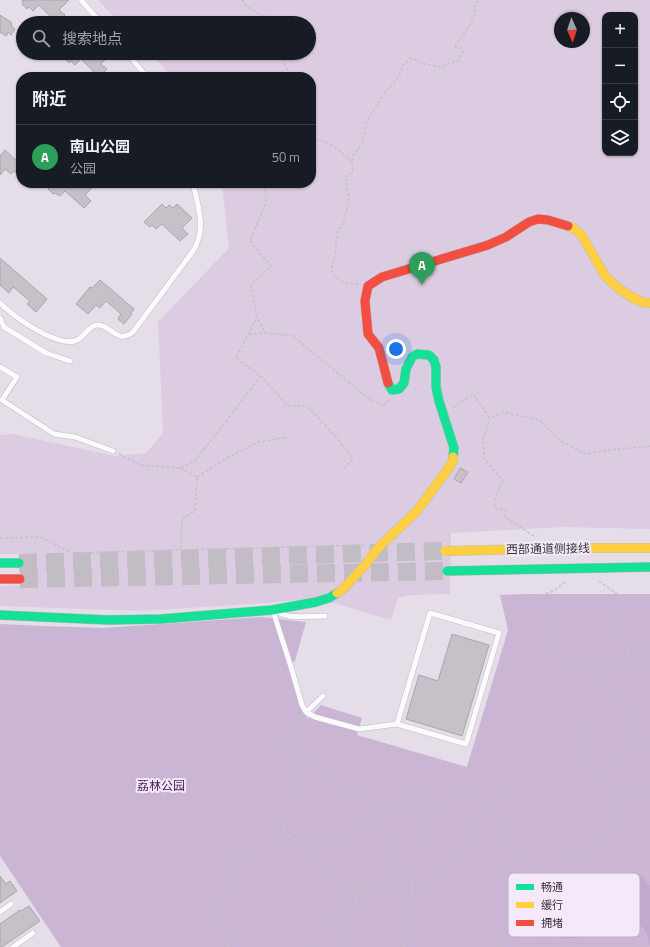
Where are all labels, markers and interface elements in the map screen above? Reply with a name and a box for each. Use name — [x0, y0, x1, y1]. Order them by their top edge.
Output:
north arrow — [554, 12, 590, 48]
map controls — [602, 12, 638, 156]
button: + — [602, 12, 638, 48]
search box — [16, 16, 316, 60]
icon: search — [30, 27, 52, 49]
text: 搜索地点 — [62, 27, 122, 50]
button: − — [602, 48, 638, 84]
button: locate — [602, 84, 638, 120]
text: 附近 — [32, 86, 66, 112]
button: layers — [602, 120, 638, 156]
text: 南山公园 — [70, 135, 130, 158]
text: A — [41, 147, 49, 167]
text: 50 m — [272, 147, 300, 167]
text: 公园 — [70, 158, 96, 178]
pin: A — [409, 252, 435, 285]
your location — [386, 339, 406, 359]
street label: 西部通道侧接线 — [506, 538, 590, 559]
park label: 荔林公园 — [137, 776, 185, 795]
legend — [508, 873, 640, 937]
text: 畅通 — [541, 879, 563, 895]
text: 缓行 — [541, 897, 563, 913]
text: 拥堵 — [541, 915, 563, 931]

